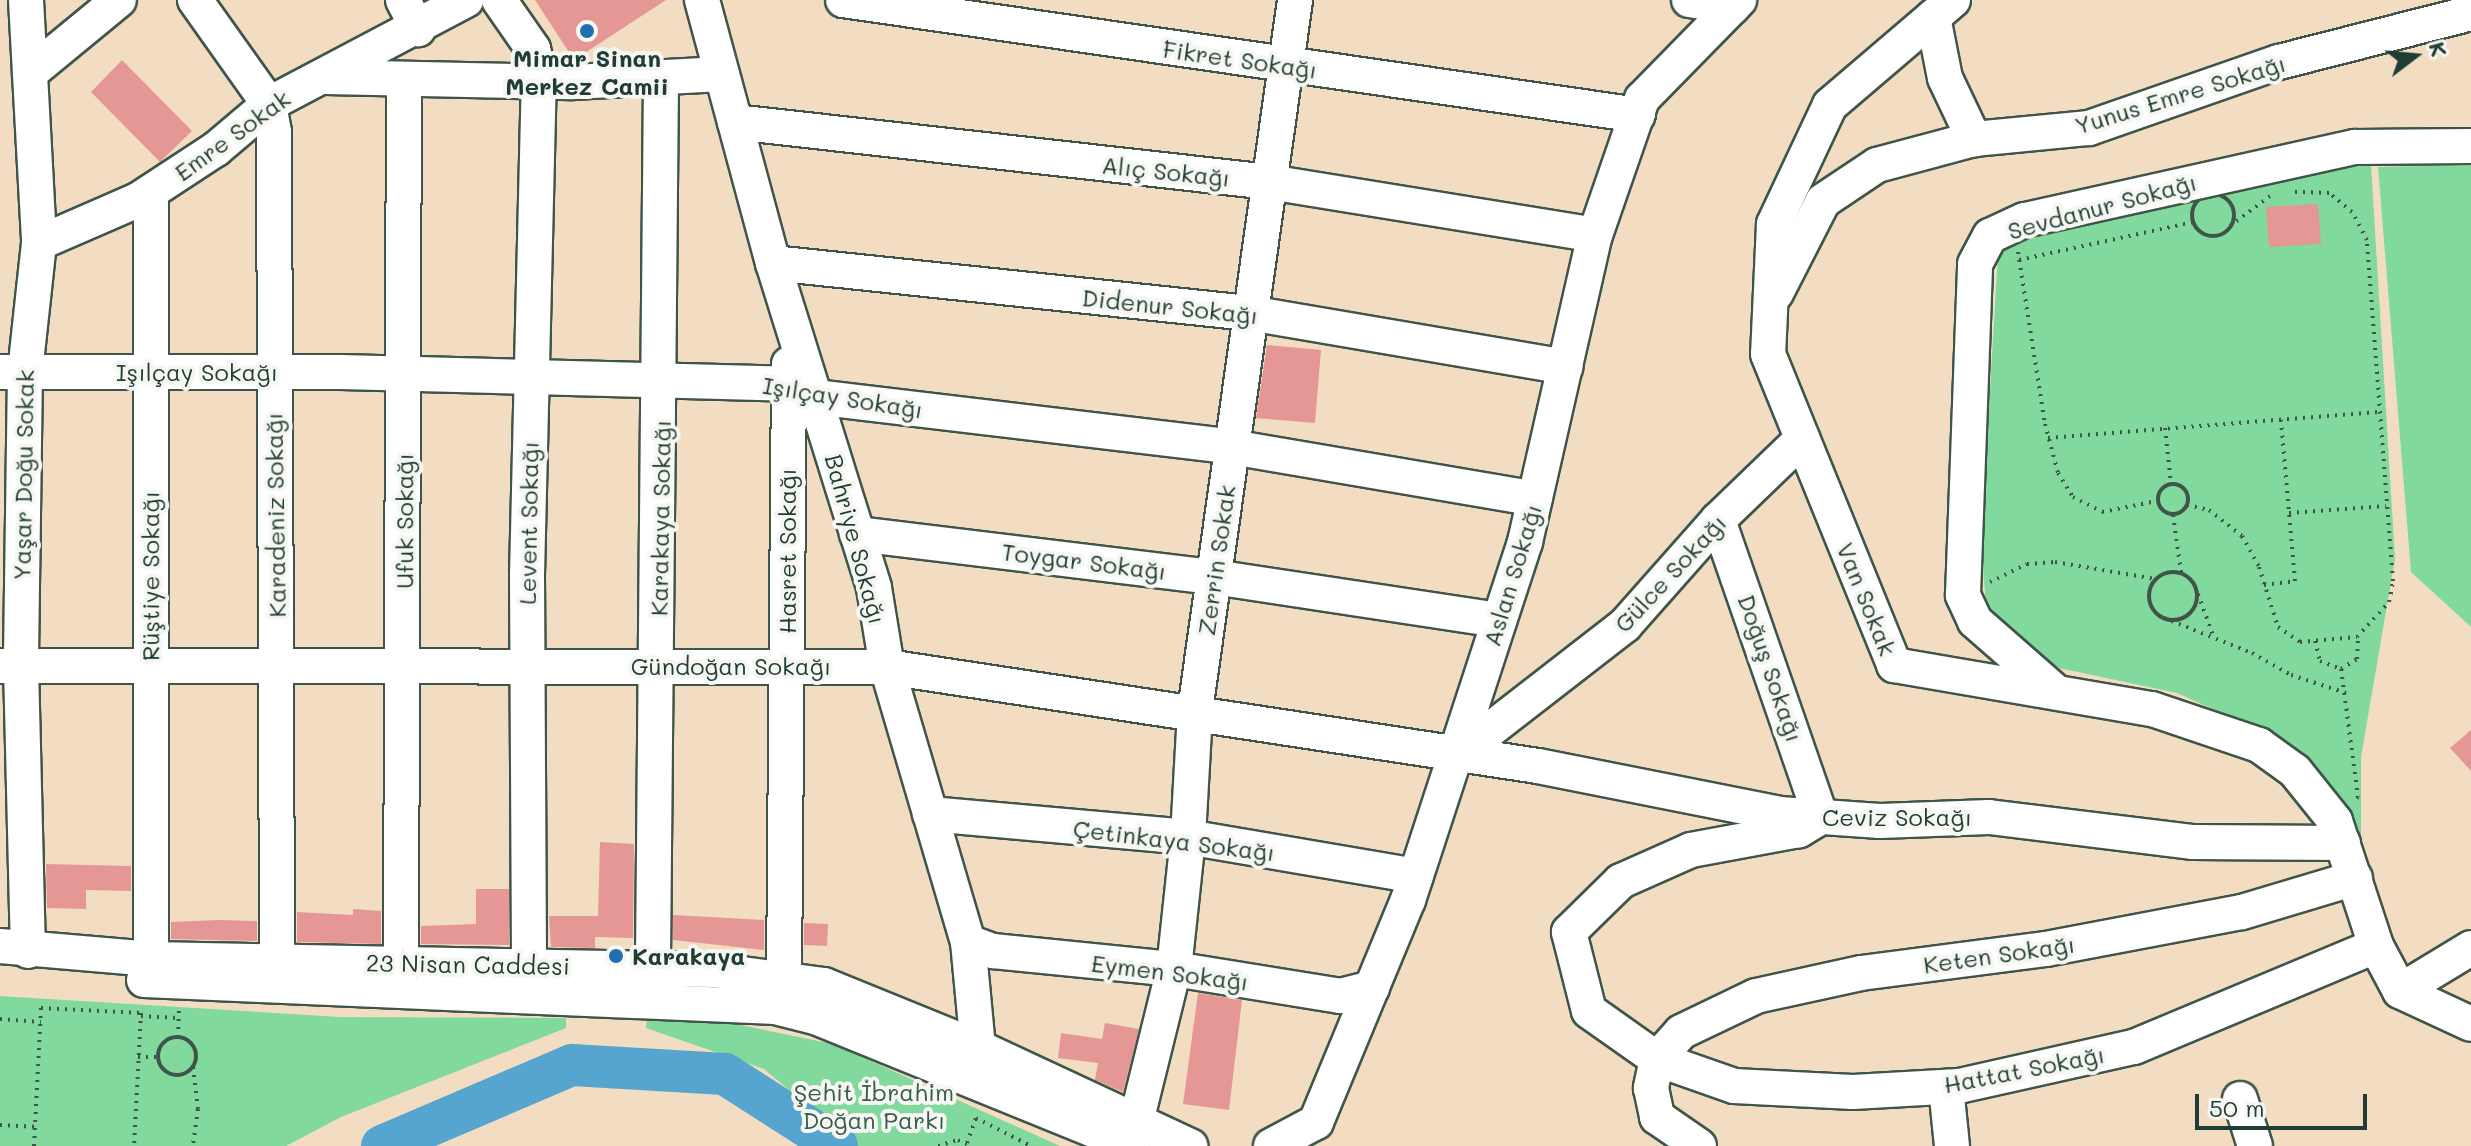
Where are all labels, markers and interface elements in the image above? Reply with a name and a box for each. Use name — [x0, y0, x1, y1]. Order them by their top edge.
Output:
north arrow — [2375, 16, 2455, 96]
marker: Mimar Sinan Merkez Camii — [578, 22, 596, 40]
street label: Fikret Sokağı — [1161, 34, 1319, 84]
text: K — [2423, 38, 2454, 60]
place label: Mimar Sinan Merkez Camii — [505, 44, 669, 100]
street label: Yunus Emre Sokağı — [2071, 48, 2289, 140]
street label: Emre Sokak — [169, 83, 295, 187]
street label: Alıç Sokağı — [1100, 150, 1232, 192]
street label: Sevdanur Sokağı — [2004, 167, 2200, 245]
street label: Didenur Sokağı — [1081, 282, 1259, 330]
street label: Işılçay Sokağı — [116, 358, 278, 386]
street label: Yaşar Doğu Sokak — [7, 369, 39, 581]
street label: Işılçay Sokağı — [761, 370, 925, 424]
street label: Karadeniz Sokağı — [259, 412, 291, 618]
street label: Karakaya Sokağı — [644, 420, 676, 616]
street label: Levent Sokağı — [512, 441, 544, 605]
street label: Bahriye Sokağı — [819, 451, 893, 627]
street label: Ufuk Sokağı — [390, 453, 418, 589]
street label: Hasret Sokağı — [773, 468, 801, 634]
street label: Zerrin Sokak — [1191, 483, 1241, 637]
street label: Rüştiye Sokağı — [136, 491, 164, 661]
street label: Aslan Sokağı — [1477, 500, 1547, 650]
street label: Gülce Sokağı — [1608, 508, 1732, 638]
street label: Toygar Sokağı — [1000, 537, 1168, 585]
street label: Van Sokak — [1831, 538, 1903, 660]
street label: Doğuş Sokağı — [1732, 591, 1810, 745]
street label: Gündoğan Sokağı — [631, 652, 831, 680]
street label: Ceviz Sokağı — [1822, 803, 1972, 831]
street label: Çetinkaya Sokağı — [1072, 813, 1276, 867]
street label: Keten Sokağı — [1921, 929, 2077, 979]
place label: Karakaya — [632, 942, 745, 970]
marker: Karakaya — [607, 947, 625, 965]
street label: 23 Nisan Caddesi — [366, 948, 570, 980]
street label: Eymen Sokağı — [1090, 948, 1250, 996]
street label: Hattat Sokağı — [1941, 1039, 2107, 1099]
park label: Şehit İbrahim Doğan Parkı — [794, 1078, 954, 1134]
scale bar — [2199, 1078, 2371, 1128]
text: 50 m — [2209, 1092, 2265, 1123]

